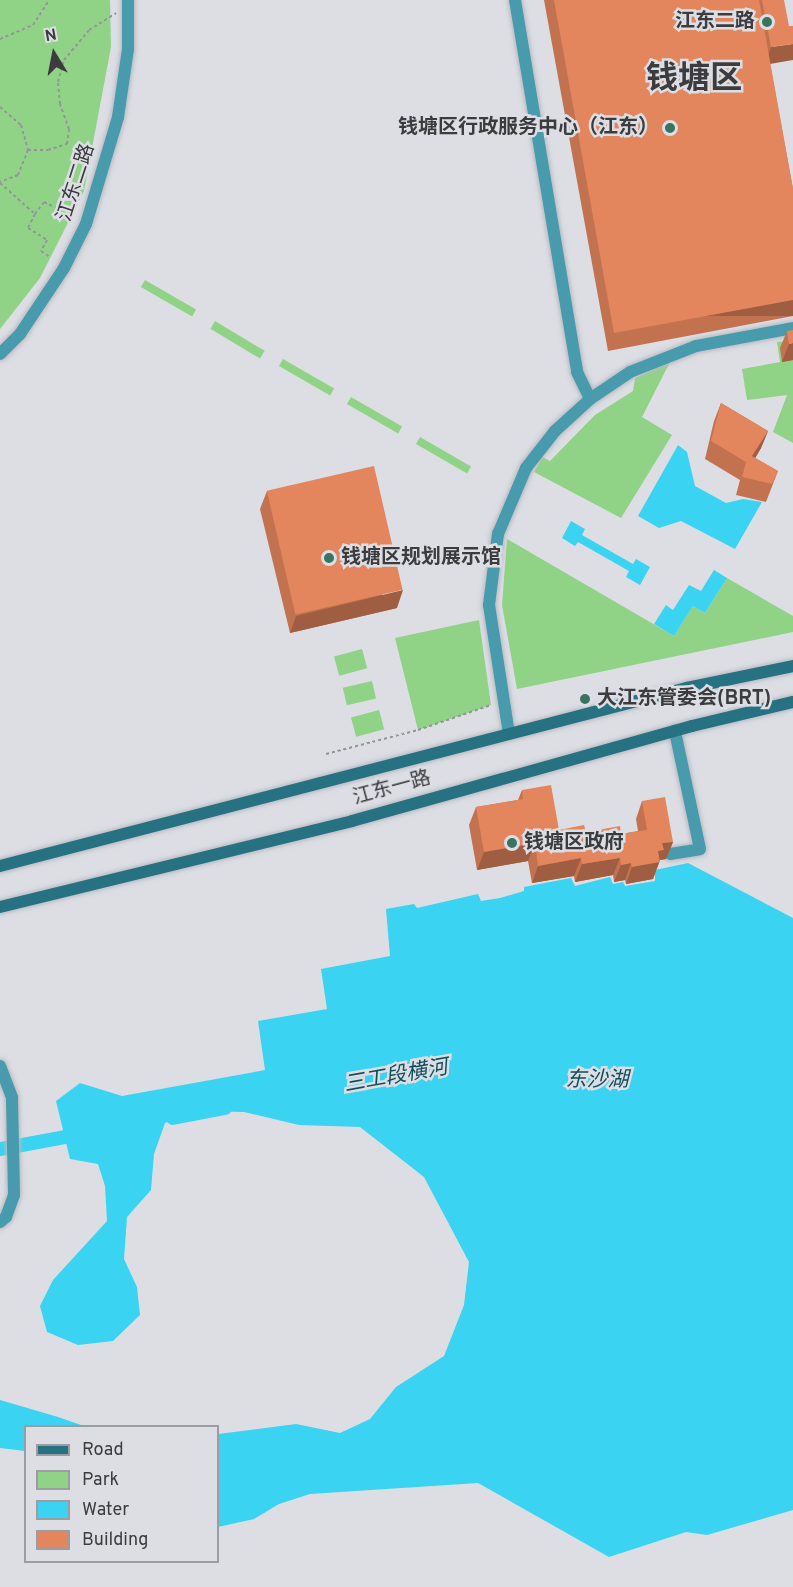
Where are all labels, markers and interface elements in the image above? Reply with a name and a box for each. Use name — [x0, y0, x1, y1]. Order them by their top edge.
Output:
place label: 江东二路 — [675, 10, 755, 34]
marker: 江东二路 — [760, 15, 774, 29]
north arrow — [24, 24, 84, 84]
text: N — [43, 25, 58, 47]
district label: 钱塘区 — [646, 61, 742, 99]
place label: 钱塘区行政服务中心（江东） — [398, 116, 658, 140]
marker: 钱塘区行政服务中心（江东） — [663, 121, 677, 135]
street label: 江东二路 — [53, 141, 101, 225]
place label: 钱塘区规划展示馆 — [341, 546, 501, 570]
marker: 钱塘区规划展示馆 — [322, 551, 336, 565]
place label: 大江东管委会(BRT) — [597, 687, 771, 711]
marker: 大江东管委会(BRT) — [578, 692, 592, 706]
street label: 江东一路 — [350, 767, 434, 811]
place label: 钱塘区政府 — [524, 831, 624, 855]
marker: 钱塘区政府 — [505, 836, 519, 850]
water label: 三工段横河 — [342, 1055, 450, 1099]
water label: 东沙湖 — [566, 1068, 628, 1094]
legend — [24, 1425, 219, 1563]
text: Road — [82, 1439, 124, 1462]
text: Park — [82, 1469, 119, 1492]
text: Water — [82, 1499, 129, 1522]
text: Building — [82, 1529, 148, 1552]

